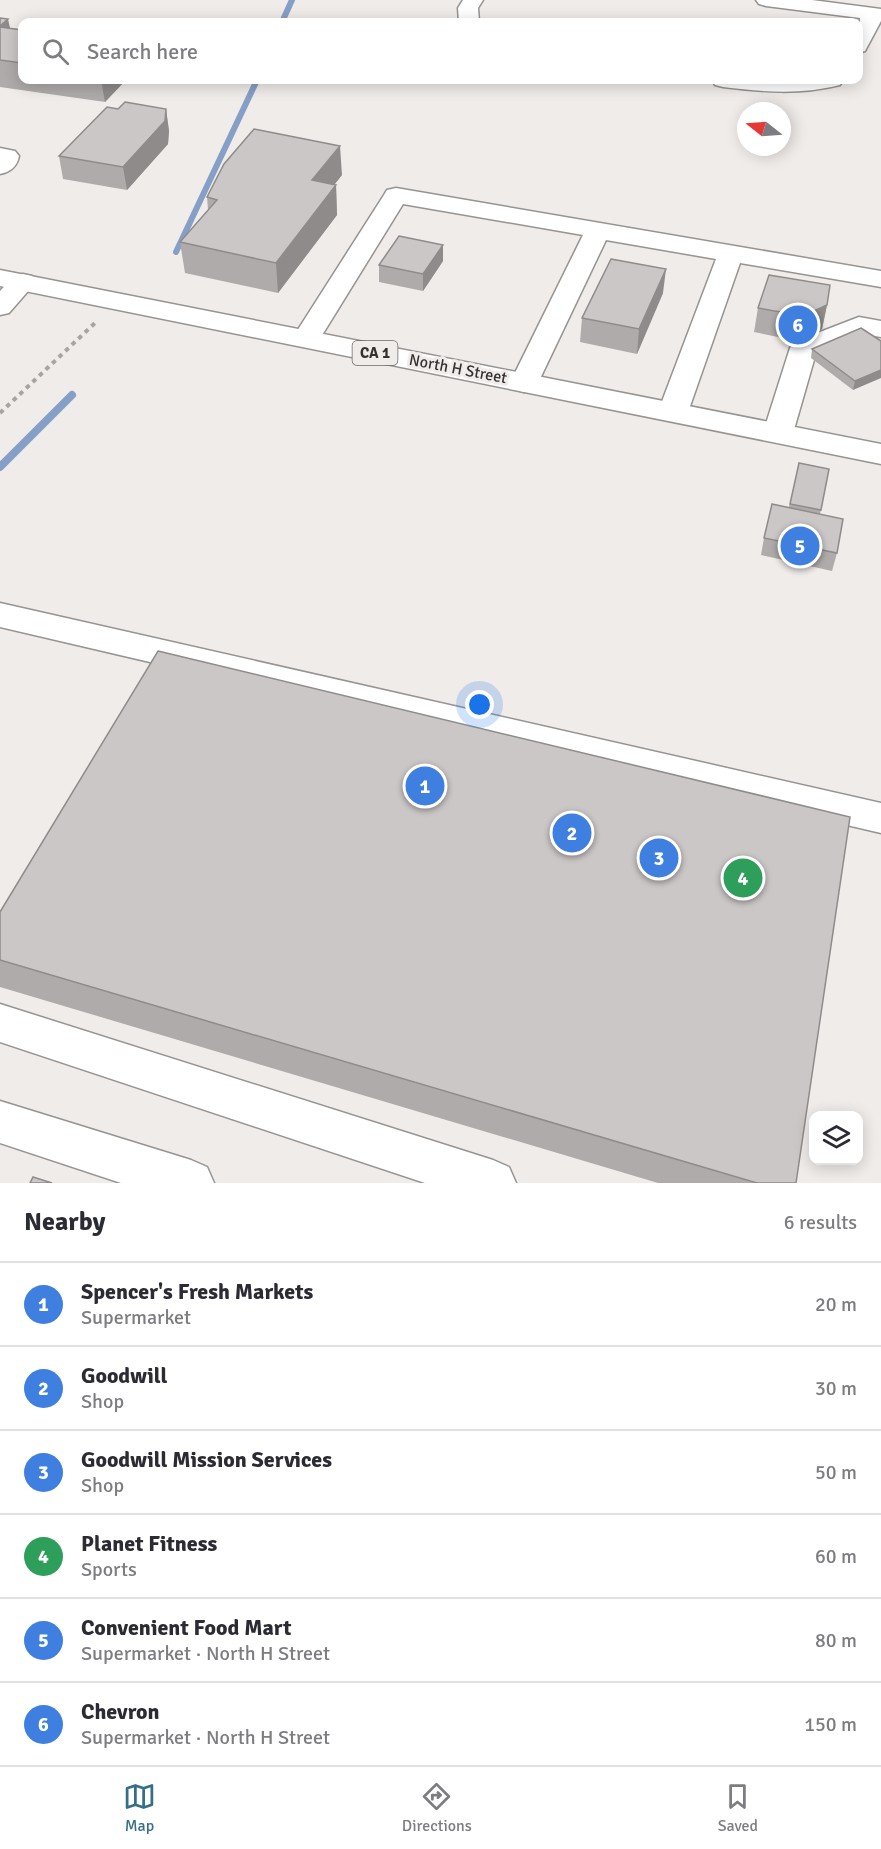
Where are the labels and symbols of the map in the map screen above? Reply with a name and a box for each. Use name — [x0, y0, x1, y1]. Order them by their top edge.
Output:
north arrow — [737, 102, 791, 156]
pin: 6 — [778, 302, 818, 348]
road number: CA 1 — [352, 341, 398, 365]
street label: North H Street — [407, 350, 509, 388]
pin: 5 — [780, 524, 820, 568]
your location — [465, 690, 494, 719]
pin: 1 — [406, 764, 444, 808]
pin: 2 — [552, 810, 592, 856]
pin: 3 — [640, 836, 678, 880]
pin: 4 — [724, 856, 762, 900]

